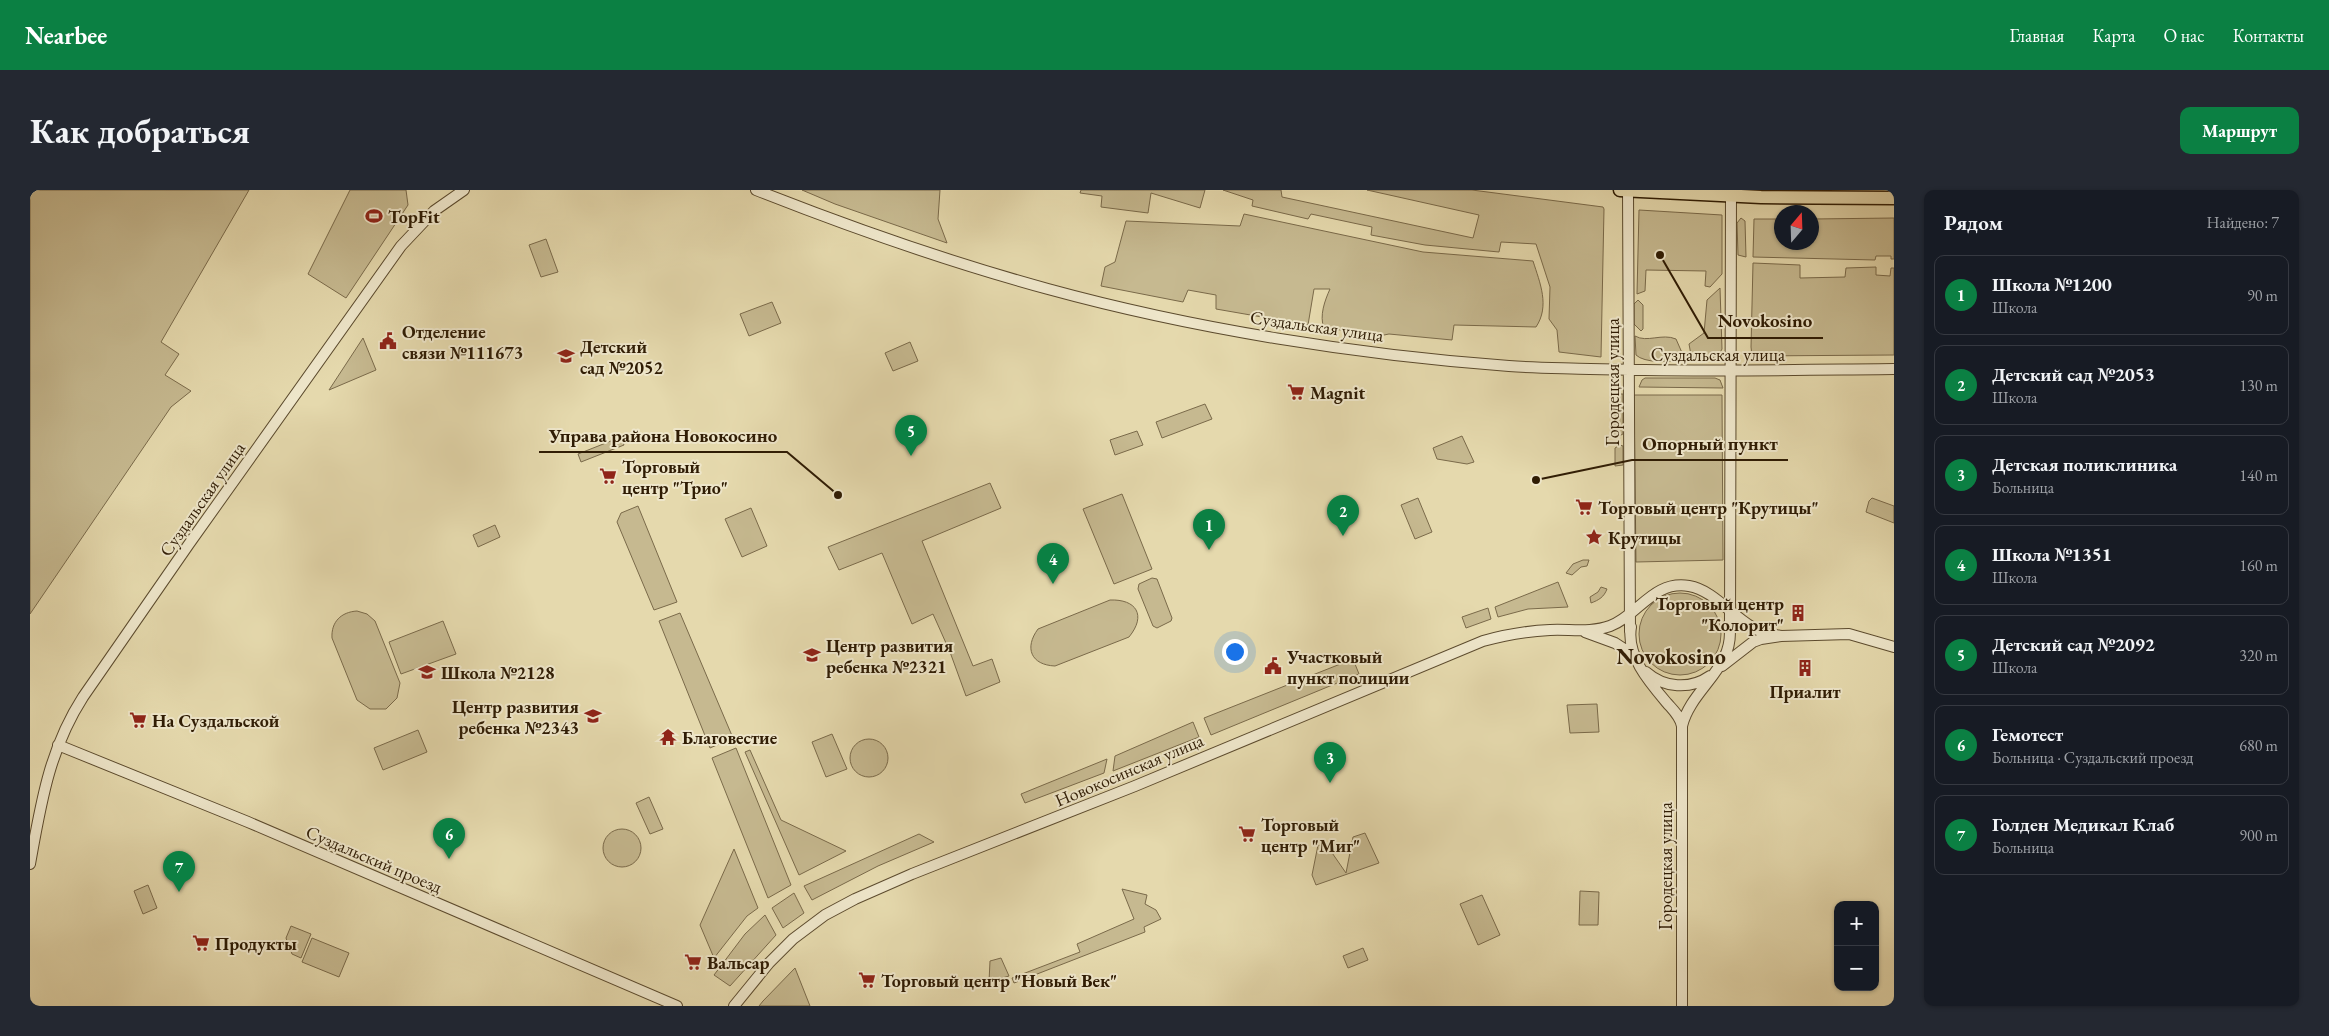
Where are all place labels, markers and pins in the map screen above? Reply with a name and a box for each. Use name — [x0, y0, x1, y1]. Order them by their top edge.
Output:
place label: TopFit — [388, 205, 440, 228]
sports icon: TopFit — [364, 206, 384, 226]
callout: Novokosino — [1708, 304, 1823, 338]
place label: Отделение связи №111673 — [402, 320, 523, 364]
public building icon: Отделение связи №111673 — [378, 331, 398, 351]
place label: Детский сад №2052 — [580, 335, 664, 379]
school or university icon: Детский сад №2052 — [556, 346, 576, 366]
place label: Magnit — [1310, 381, 1366, 404]
supermarket icon: Magnit — [1286, 382, 1306, 402]
pin: 5 — [895, 415, 927, 456]
callout: Управа района Новокосино — [539, 418, 787, 452]
callout: Опорный пункт — [1632, 426, 1788, 460]
place label: Торговый центр "Трио" — [622, 455, 728, 499]
supermarket icon: Торговый центр "Трио" — [598, 466, 618, 486]
pin: 2 — [1327, 495, 1359, 536]
place label: Торговый центр "Крутицы" — [1598, 496, 1819, 519]
supermarket icon: Торговый центр "Крутицы" — [1574, 497, 1594, 517]
pin: 1 — [1193, 509, 1225, 550]
place label: Крутицы — [1608, 526, 1681, 549]
place icon: Крутицы — [1584, 527, 1604, 547]
pin: 4 — [1037, 543, 1069, 584]
place label: Торговый центр "Колорит" — [1655, 592, 1784, 636]
building icon: Торговый центр "Колорит" — [1788, 603, 1808, 623]
place label: Центр развития ребенка №2321 — [826, 634, 953, 678]
school or university icon: Центр развития ребенка №2321 — [802, 645, 822, 665]
place label: Участковый пункт полиции — [1286, 645, 1410, 689]
public building icon: Участковый пункт полиции — [1263, 656, 1283, 676]
building icon: Приалит — [1795, 658, 1815, 678]
place label: Школа №2128 — [441, 661, 555, 684]
school or university icon: Школа №2128 — [417, 662, 437, 682]
place label: Приалит — [1769, 680, 1841, 703]
place label: Центр развития ребенка №2343 — [452, 695, 579, 739]
school or university icon: Центр развития ребенка №2343 — [583, 706, 603, 726]
place label: На Суздальской — [152, 709, 280, 732]
supermarket icon: На Суздальской — [128, 710, 148, 730]
place label: Благовестие — [682, 726, 778, 749]
temple icon: Благовестие — [658, 727, 678, 747]
pin: 3 — [1314, 742, 1346, 783]
place label: Торговый центр "Миг" — [1261, 813, 1360, 857]
pin: 6 — [433, 818, 465, 859]
supermarket icon: Торговый центр "Миг" — [1237, 824, 1257, 844]
pin: 7 — [163, 851, 195, 892]
place label: Продукты — [215, 932, 297, 955]
supermarket icon: Продукты — [191, 933, 211, 953]
place label: Вальсар — [707, 951, 770, 974]
supermarket icon: Вальсар — [683, 952, 703, 972]
place label: Торговый центр "Новый Век" — [881, 969, 1117, 992]
supermarket icon: Торговый центр "Новый Век" — [857, 970, 877, 990]

